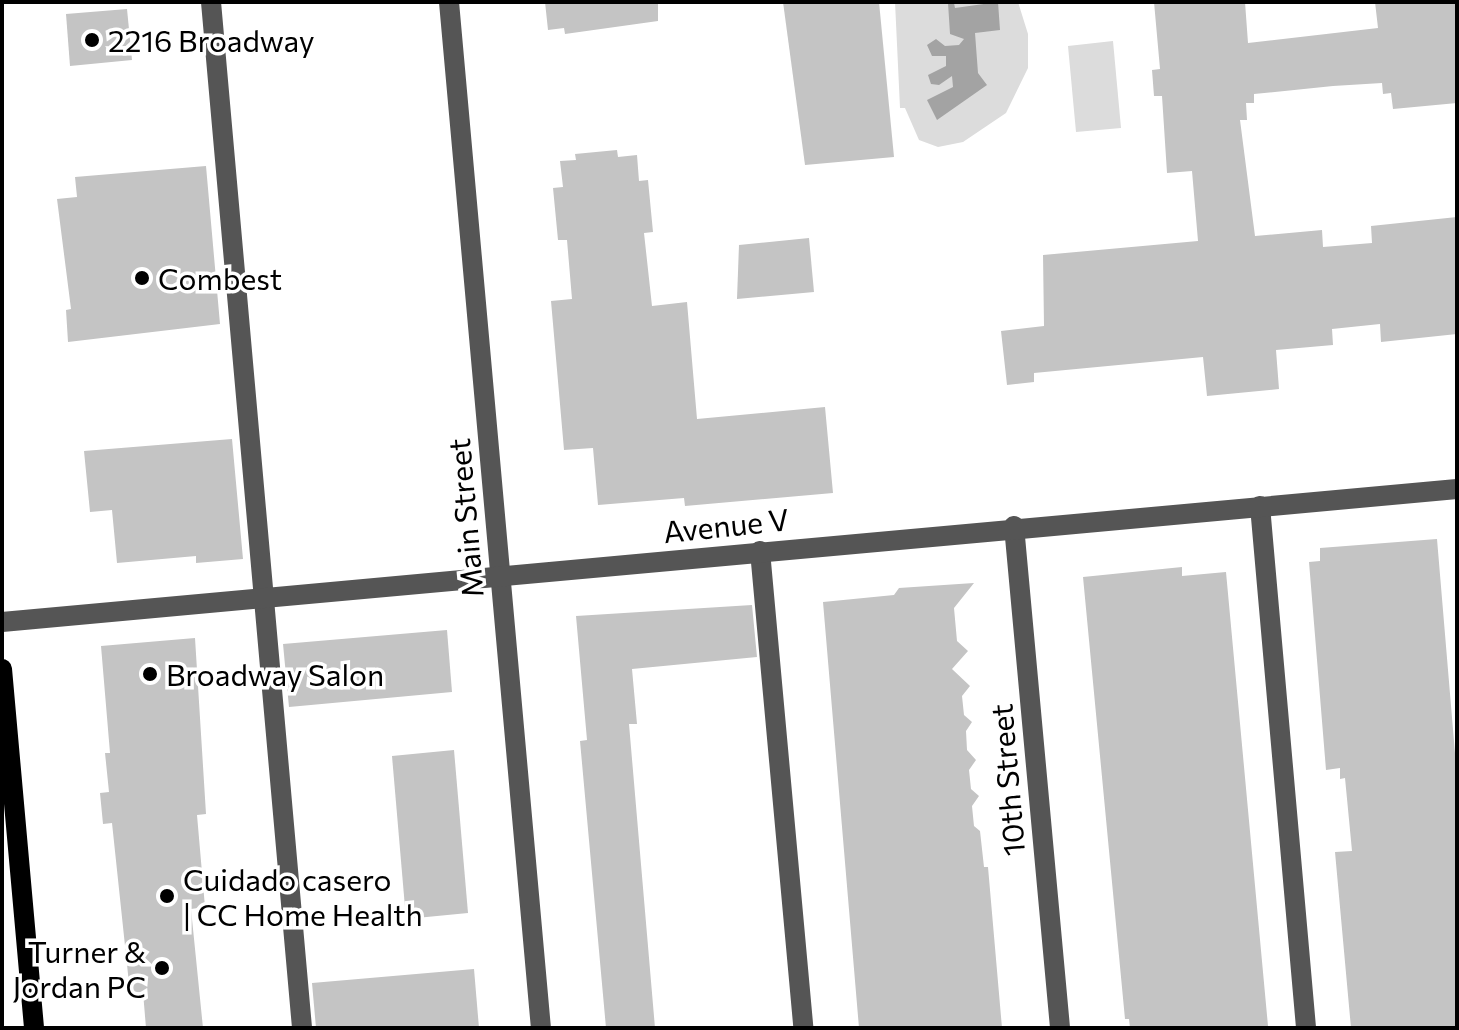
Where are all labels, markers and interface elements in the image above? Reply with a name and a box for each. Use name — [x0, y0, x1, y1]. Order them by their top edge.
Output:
place label: 2216 Broadway — [108, 22, 314, 58]
marker: 2216 Broadway — [83, 31, 101, 49]
place label: Combest — [158, 260, 282, 296]
marker: Combest — [133, 269, 151, 287]
street label: Main Street — [440, 437, 490, 599]
street label: Avenue V — [661, 500, 791, 550]
place label: Broadway Salon — [166, 656, 384, 692]
marker: Broadway Salon — [141, 665, 159, 683]
street label: 10th Street — [982, 703, 1032, 857]
place label: Cuidado casero | CC Home Health — [183, 861, 423, 932]
marker: Cuidado casero | CC Home Health — [158, 887, 176, 905]
place label: Turner & Jordan PC — [13, 933, 146, 1004]
marker: Turner & Jordan PC — [153, 959, 171, 977]

